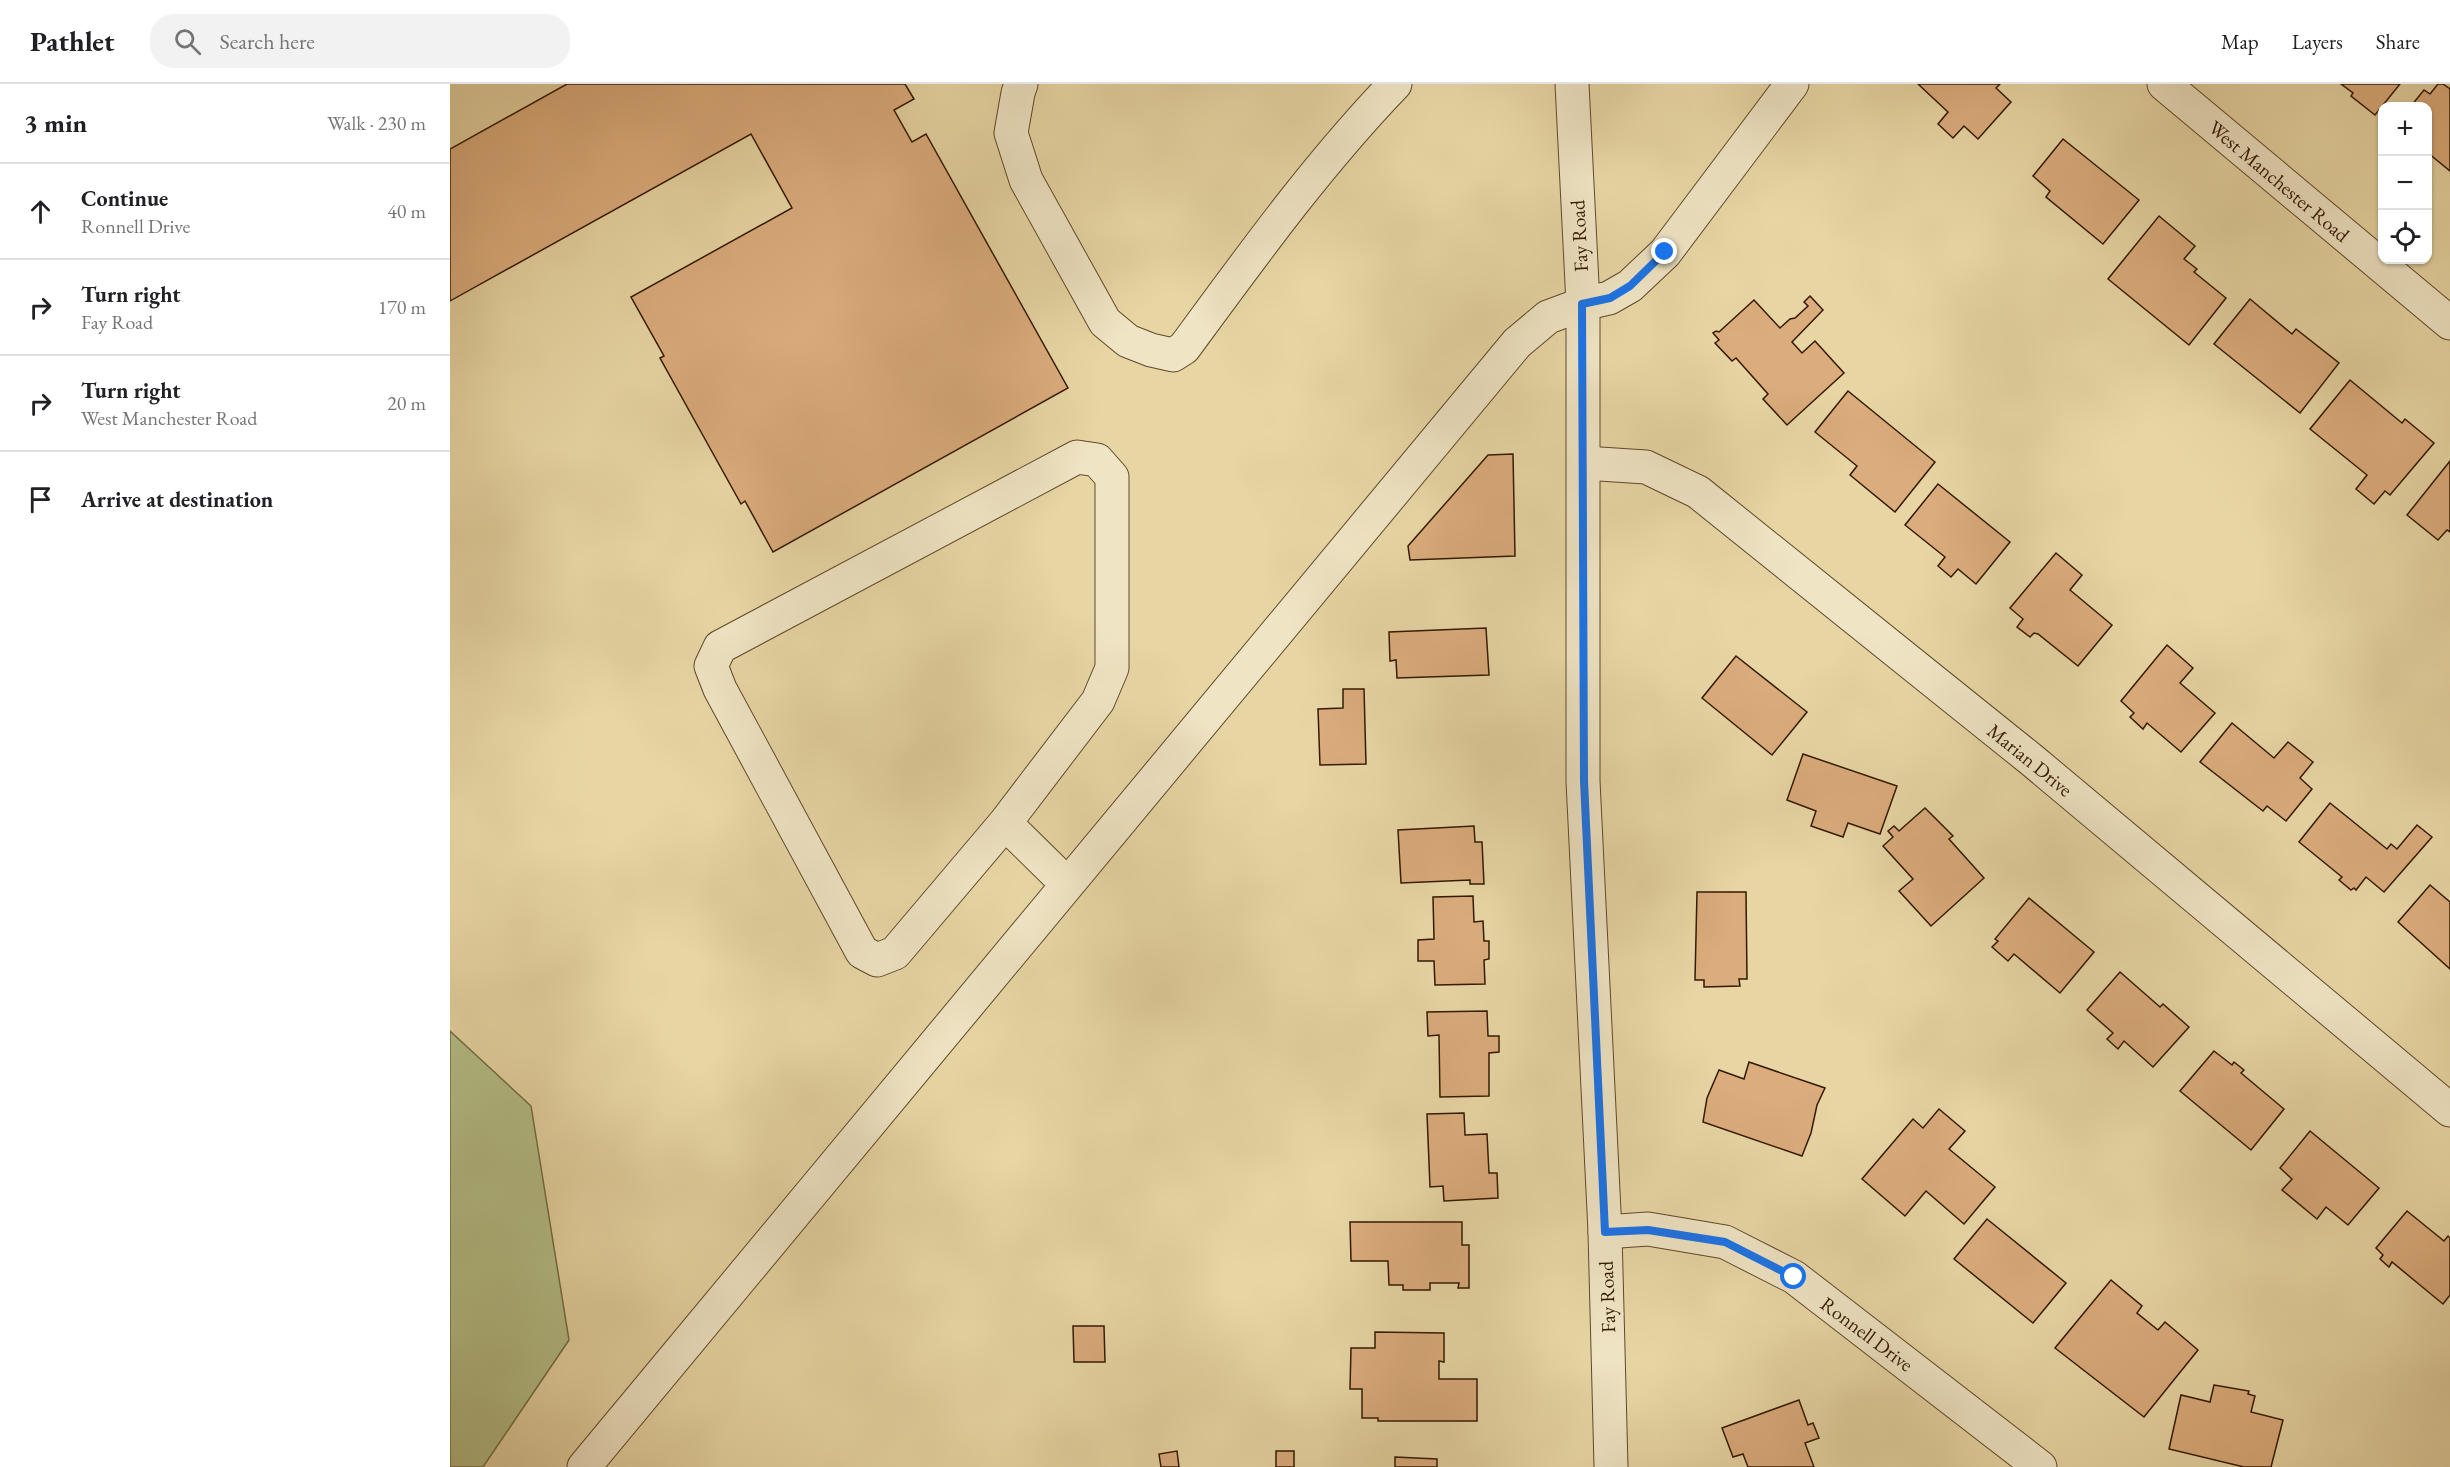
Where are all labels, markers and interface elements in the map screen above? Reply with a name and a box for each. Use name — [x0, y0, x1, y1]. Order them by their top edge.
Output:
search box — [150, 14, 570, 68]
text: Pathlet — [30, 23, 114, 59]
icon: search — [171, 25, 204, 58]
text: Search here — [219, 27, 315, 56]
text: Map — [2221, 28, 2259, 55]
text: Layers — [2292, 28, 2343, 55]
text: Share — [2376, 28, 2420, 55]
map controls — [2378, 102, 2432, 264]
button: + — [2378, 102, 2432, 156]
text: 3 min — [24, 106, 87, 140]
text: Walk · 230 m — [327, 110, 426, 136]
street label: West Manchester Road — [2203, 114, 2356, 248]
button: − — [2378, 156, 2432, 210]
text: Continue — [81, 184, 168, 213]
icon: ahead — [24, 195, 57, 228]
text: 40 m — [387, 198, 426, 224]
street label: Fay Road — [1564, 198, 1594, 273]
button: locate — [2378, 210, 2432, 264]
text: Ronnell Drive — [81, 213, 190, 239]
route end — [1651, 238, 1677, 264]
text: Turn right — [81, 280, 180, 309]
icon: right — [24, 291, 57, 324]
text: 170 m — [378, 294, 426, 320]
text: Fay Road — [81, 309, 153, 335]
text: Turn right — [81, 376, 180, 405]
icon: right — [24, 387, 57, 420]
text: 20 m — [387, 390, 426, 416]
text: West Manchester Road — [81, 405, 257, 431]
icon: arrive — [24, 483, 57, 516]
text: Arrive at destination — [81, 485, 273, 514]
street label: Marian Drive — [1982, 718, 2078, 802]
street label: Fay Road — [1593, 1260, 1621, 1333]
route start — [1780, 1263, 1806, 1289]
street label: Ronnell Drive — [1815, 1291, 1919, 1377]

